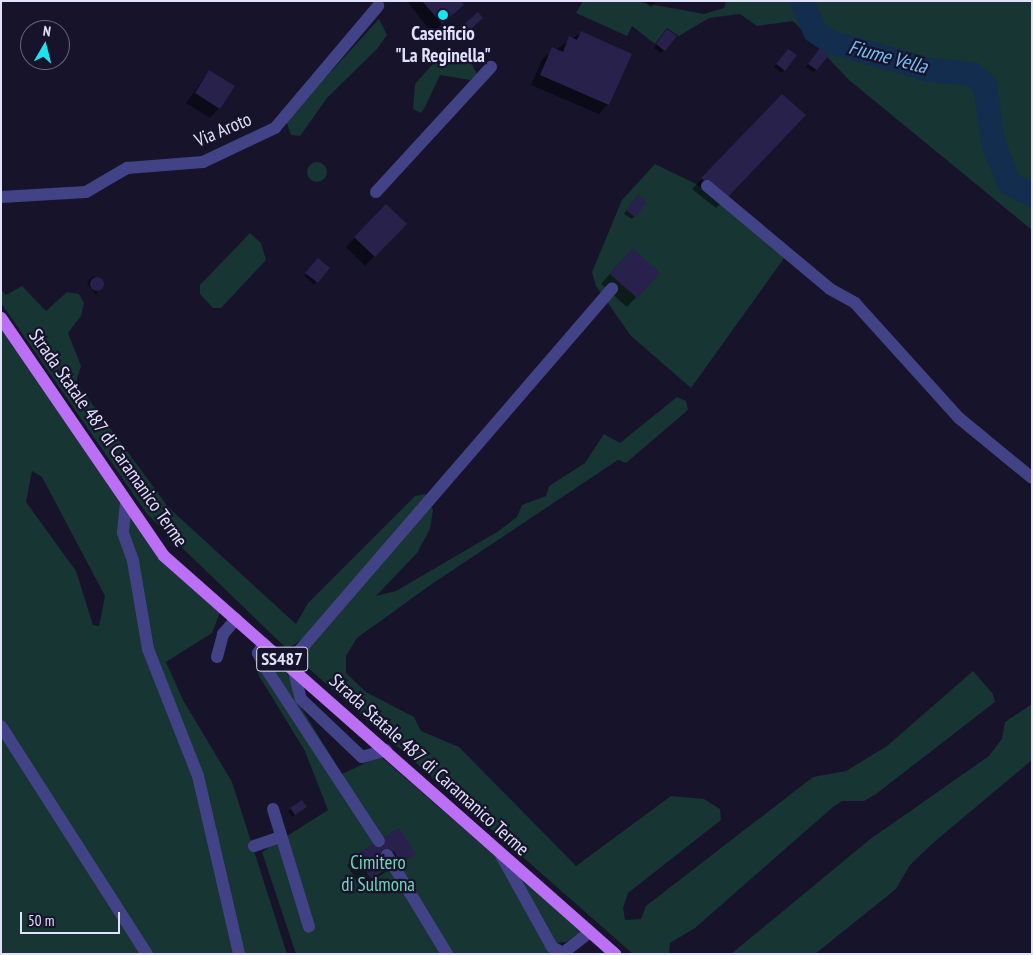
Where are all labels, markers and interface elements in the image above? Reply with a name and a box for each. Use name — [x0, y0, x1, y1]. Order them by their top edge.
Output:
marker: Caseificio "La Reginella" — [437, 9, 449, 21]
north arrow — [20, 20, 70, 70]
text: N — [42, 22, 52, 41]
place label: Caseificio "La Reginella" — [395, 23, 491, 67]
water label: Fiume Vella — [846, 35, 930, 79]
street label: Via Aroto — [191, 108, 255, 152]
street label: Strada Statale 487 di Caramanico Terme — [24, 324, 192, 552]
road number: SS487 — [256, 644, 308, 674]
street label: Strada Statale 487 di Caramanico Terme — [324, 669, 534, 861]
park label: Cimitero di Sulmona — [341, 852, 415, 896]
scale bar — [22, 902, 122, 934]
text: 50 m — [28, 911, 54, 930]

